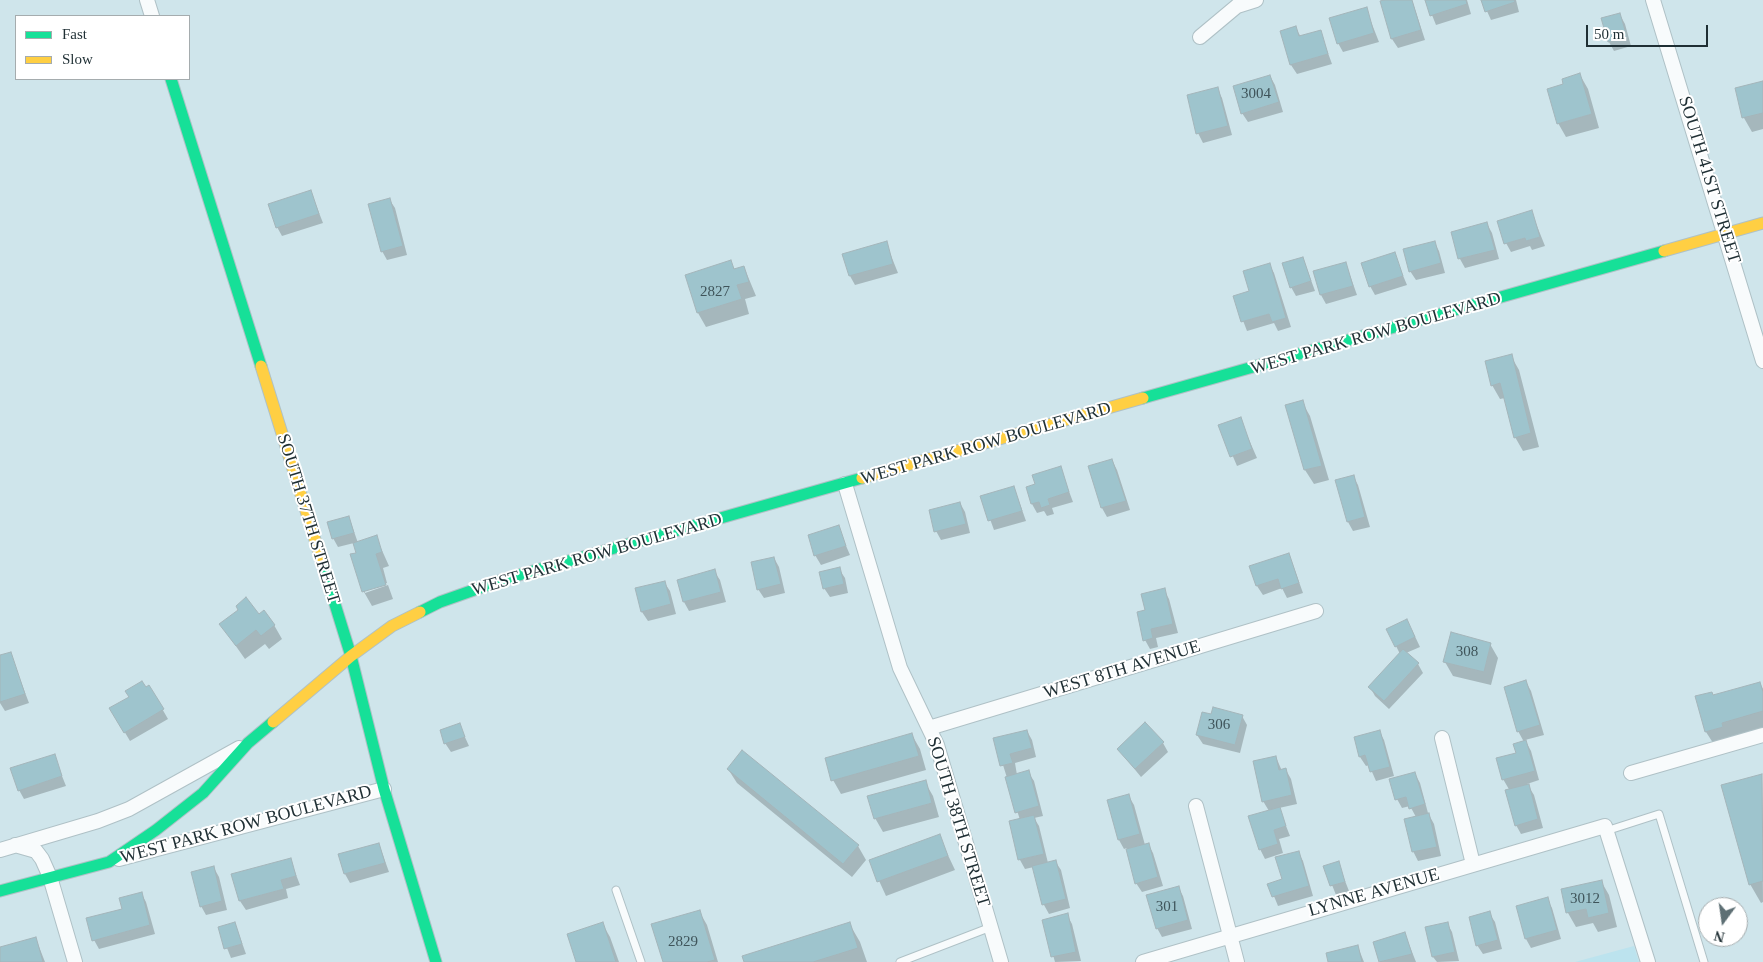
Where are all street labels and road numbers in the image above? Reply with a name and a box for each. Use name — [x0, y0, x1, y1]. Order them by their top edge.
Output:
street label: SOUTH 41ST STREET — [1673, 94, 1745, 266]
street label: WEST PARK ROW BOULEVARD — [1248, 288, 1504, 380]
street label: WEST PARK ROW BOULEVARD — [858, 398, 1114, 490]
street label: SOUTH 37TH STREET — [272, 431, 344, 607]
street label: WEST PARK ROW BOULEVARD — [469, 509, 725, 601]
street label: WEST 8TH AVENUE — [1041, 636, 1203, 704]
street label: SOUTH 38TH STREET — [922, 734, 994, 910]
street label: WEST PARK ROW BOULEVARD — [118, 781, 374, 869]
street label: LYNNE AVENUE — [1306, 864, 1442, 922]

